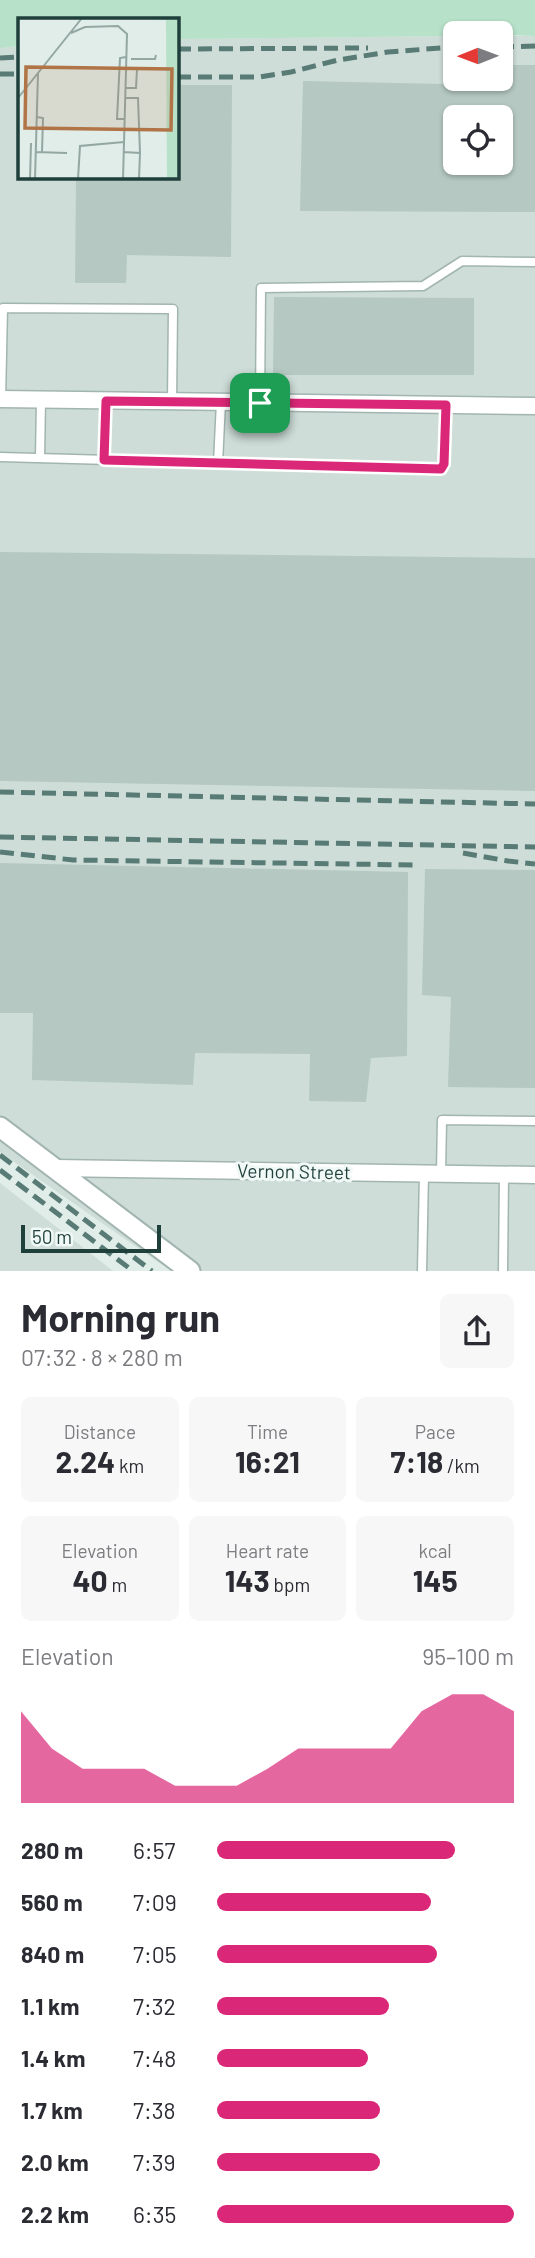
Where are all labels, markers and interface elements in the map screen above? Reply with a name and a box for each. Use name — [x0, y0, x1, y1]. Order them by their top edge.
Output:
inset map — [18, 18, 178, 178]
north arrow — [443, 21, 513, 91]
map controls — [443, 21, 513, 175]
button: locate — [443, 105, 513, 175]
pin — [230, 373, 290, 433]
icon: arrive — [241, 384, 279, 422]
street label: Vernon Street — [237, 1159, 351, 1183]
scale bar — [21, 1222, 161, 1254]
text: 50 m — [32, 1225, 72, 1248]
text: Morning run — [21, 1294, 220, 1340]
button: share — [440, 1294, 514, 1368]
text: 07:32 · 8 × 280 m — [21, 1343, 183, 1371]
text: Distance — [64, 1420, 136, 1443]
text: Time — [247, 1420, 288, 1443]
text: Pace — [415, 1420, 456, 1443]
text: 2.24 — [55, 1443, 115, 1479]
text: 16:21 — [235, 1443, 300, 1479]
text: 7:18 — [391, 1443, 443, 1479]
text: km — [115, 1454, 144, 1477]
text: /km — [443, 1454, 480, 1477]
text: Elevation — [62, 1539, 138, 1562]
text: Heart rate — [226, 1539, 309, 1562]
text: kcal — [419, 1539, 452, 1562]
text: 40 — [72, 1562, 108, 1598]
text: 143 — [225, 1562, 270, 1598]
text: 145 — [413, 1562, 458, 1598]
text: m — [108, 1573, 127, 1596]
text: bpm — [270, 1573, 310, 1596]
text: Elevation — [21, 1642, 114, 1670]
text: 95–100 m — [422, 1642, 514, 1670]
text: 280 m — [21, 1836, 83, 1864]
text: 6:57 — [133, 1836, 175, 1864]
text: 560 m — [21, 1888, 83, 1916]
text: 7:09 — [133, 1888, 177, 1916]
text: 840 m — [21, 1940, 84, 1968]
text: 7:05 — [133, 1940, 177, 1968]
text: 1.1 km — [21, 1992, 80, 2020]
text: 7:32 — [133, 1992, 176, 2020]
text: 1.4 km — [21, 2044, 85, 2072]
text: 7:48 — [133, 2044, 176, 2072]
text: 1.7 km — [21, 2096, 83, 2124]
text: 7:38 — [133, 2096, 176, 2124]
text: 2.0 km — [21, 2148, 89, 2176]
text: 7:39 — [133, 2148, 176, 2176]
text: 2.2 km — [21, 2200, 89, 2228]
text: 6:35 — [133, 2200, 176, 2228]

